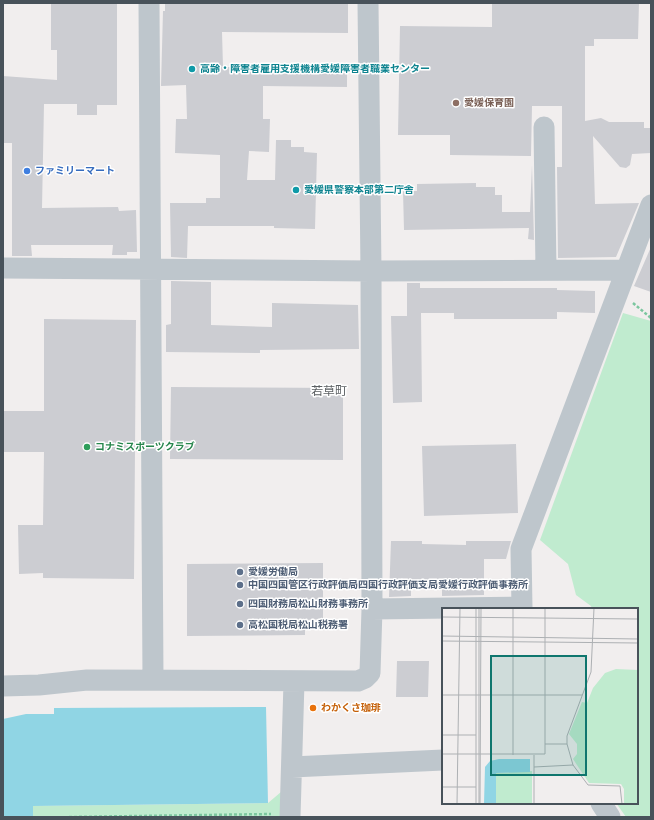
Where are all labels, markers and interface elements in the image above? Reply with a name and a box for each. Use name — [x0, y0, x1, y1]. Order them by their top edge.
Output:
place label: 高齢・障害者雇用支援機構愛媛障害者職業センター — [200, 63, 430, 75]
marker: 高齢・障害者雇用支援機構愛媛障害者職業センター — [187, 64, 197, 74]
place label: 愛媛保育園 — [464, 97, 514, 109]
marker: 愛媛保育園 — [451, 98, 461, 108]
place label: ファミリーマート — [35, 165, 115, 177]
marker: ファミリーマート — [22, 166, 32, 176]
place label: 愛媛県警察本部第二庁舎 — [304, 184, 414, 196]
marker: 愛媛県警察本部第二庁舎 — [291, 185, 301, 195]
district label: 若草町 — [311, 384, 347, 398]
place label: コナミスポーツクラブ — [95, 441, 195, 453]
marker: コナミスポーツクラブ — [82, 442, 92, 452]
place label: 愛媛労働局 — [248, 566, 298, 578]
marker: 愛媛労働局 — [235, 567, 245, 577]
place label: 中国四国管区行政評価局四国行政評価支局愛媛行政評価事務所 — [248, 579, 528, 591]
marker: 中国四国管区行政評価局四国行政評価支局愛媛行政評価事務所 — [235, 580, 245, 590]
place label: 四国財務局松山財務事務所 — [248, 598, 368, 610]
marker: 四国財務局松山財務事務所 — [235, 599, 245, 609]
inset map — [442, 608, 638, 804]
place label: 高松国税局松山税務署 — [248, 619, 348, 631]
marker: 高松国税局松山税務署 — [235, 620, 245, 630]
place label: わかくさ珈琲 — [321, 702, 381, 714]
marker: わかくさ珈琲 — [308, 703, 318, 713]

